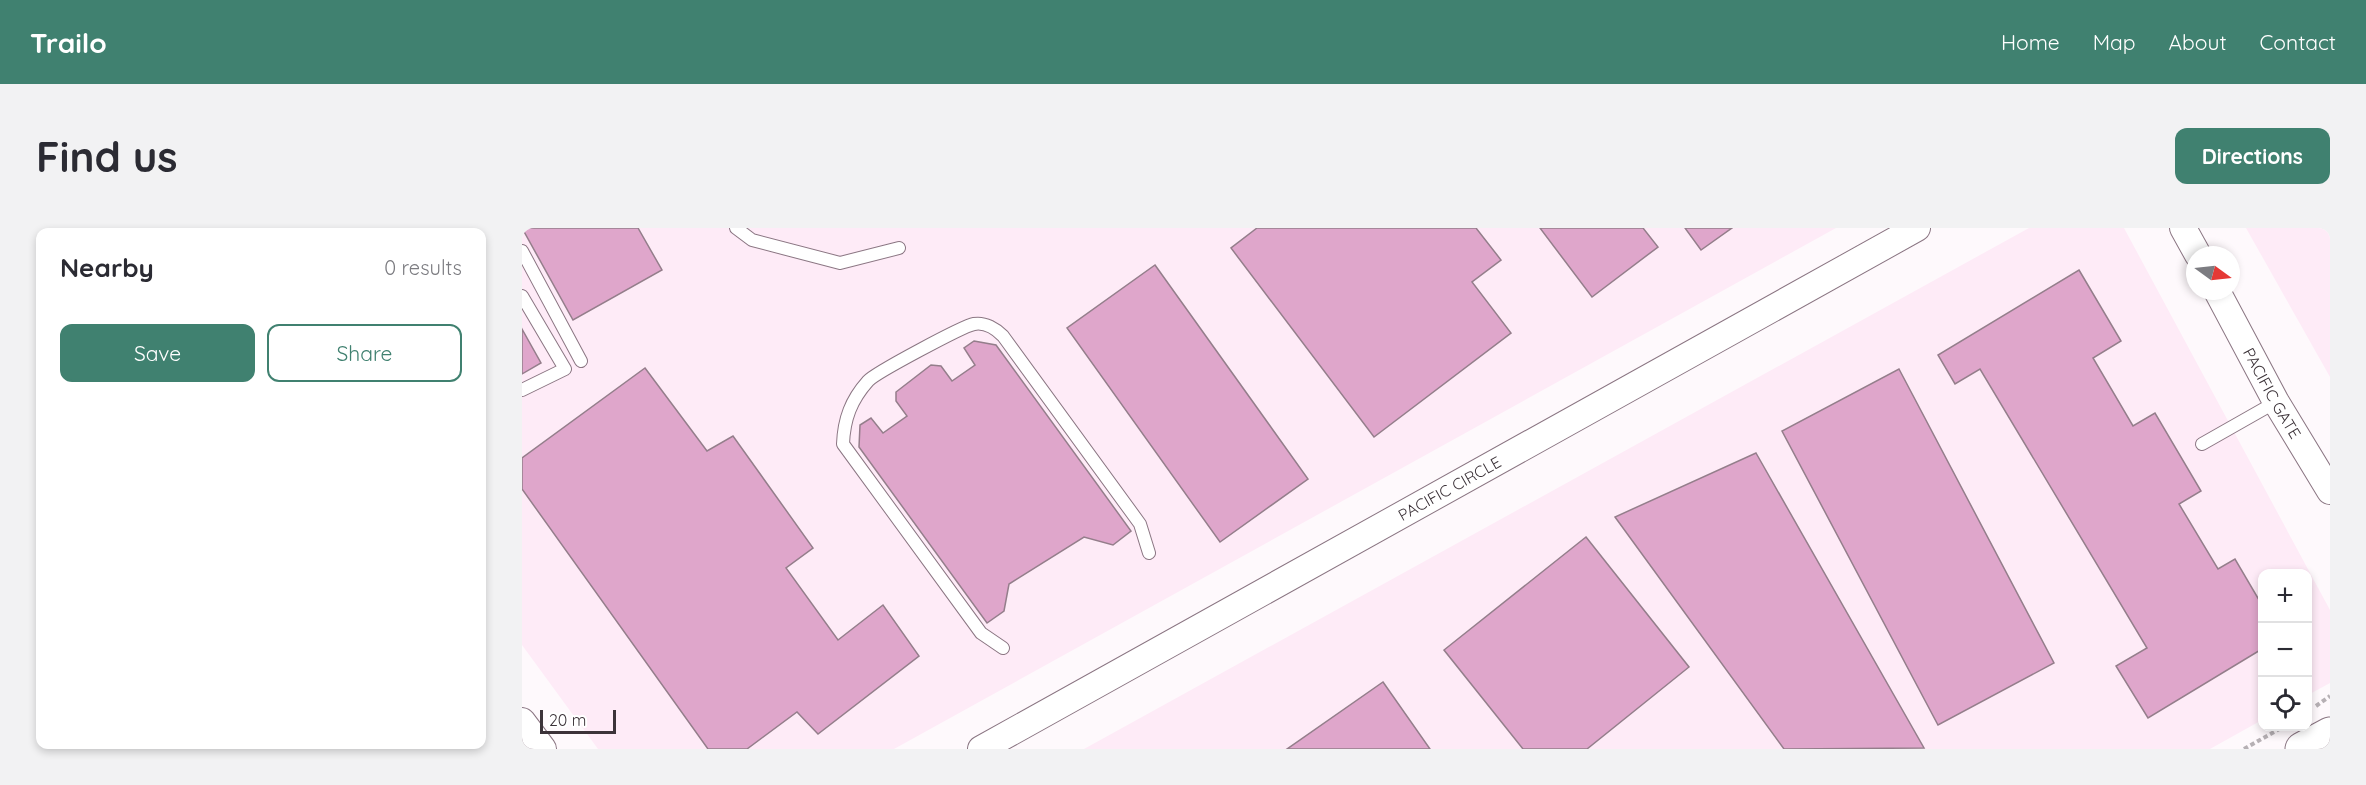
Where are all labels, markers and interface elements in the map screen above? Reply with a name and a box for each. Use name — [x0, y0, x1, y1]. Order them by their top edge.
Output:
text: Trailo — [30, 25, 107, 60]
text: Home — [2001, 29, 2060, 55]
text: Map — [2093, 29, 2136, 55]
text: About — [2169, 29, 2227, 55]
text: Contact — [2260, 29, 2336, 55]
button: Directions — [2175, 128, 2330, 184]
text: Find us — [36, 130, 178, 183]
north arrow — [2186, 246, 2240, 300]
text: Nearby — [60, 251, 154, 284]
text: 0 results — [384, 255, 462, 280]
button: Save — [60, 324, 255, 382]
button: Share — [267, 324, 462, 382]
street label: PACIFIC GATE — [2239, 344, 2306, 442]
street label: PACIFIC CIRCLE — [1394, 452, 1504, 525]
map controls — [2258, 569, 2312, 731]
button: + — [2258, 569, 2312, 623]
button: − — [2258, 623, 2312, 677]
button: locate — [2258, 677, 2312, 731]
scale bar — [540, 707, 616, 735]
text: 20 m — [549, 710, 586, 730]

